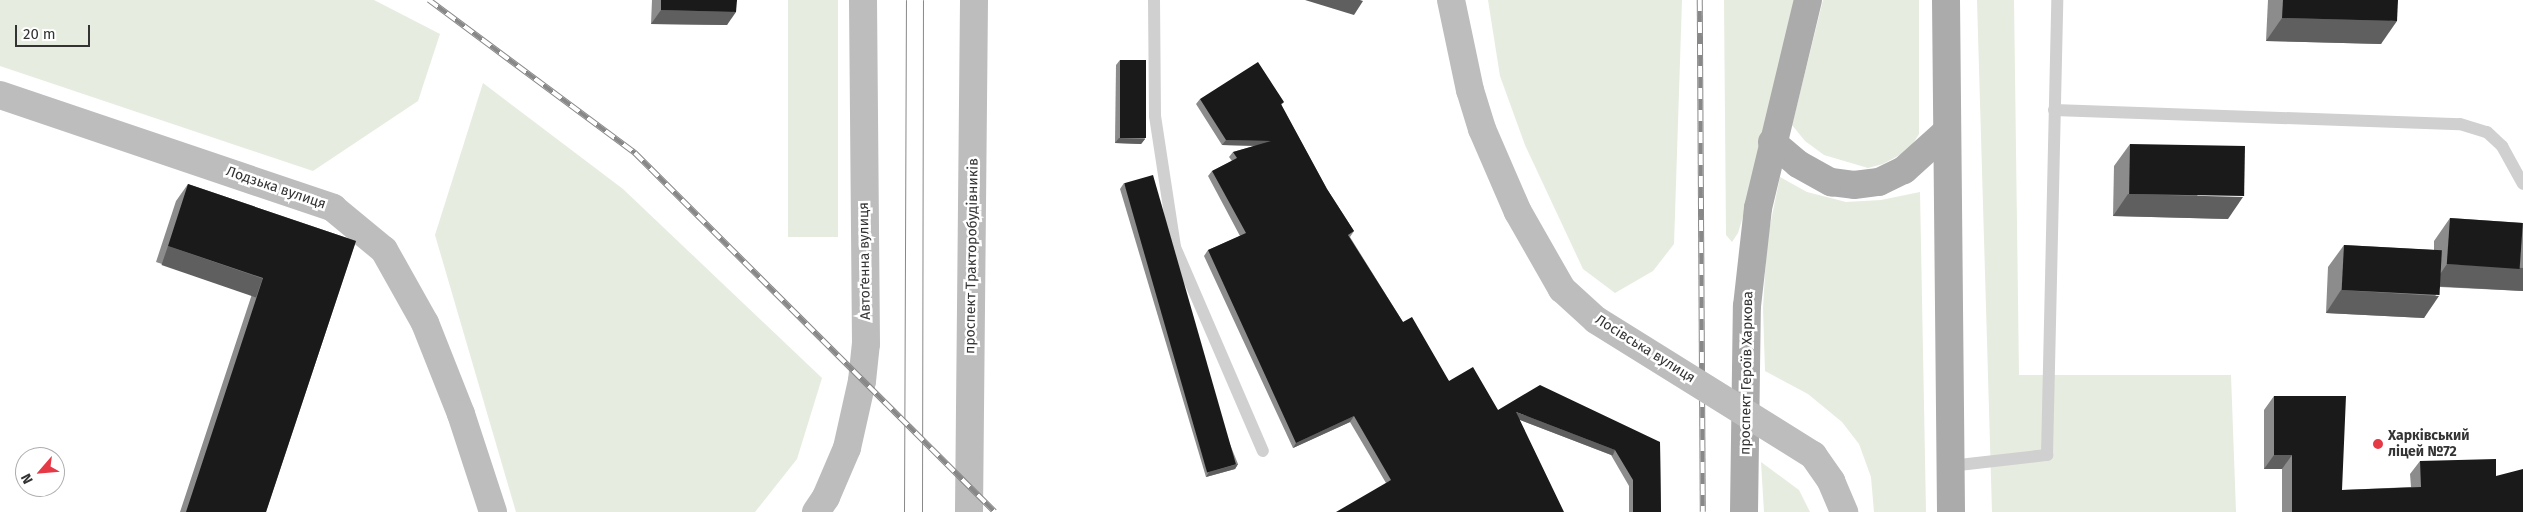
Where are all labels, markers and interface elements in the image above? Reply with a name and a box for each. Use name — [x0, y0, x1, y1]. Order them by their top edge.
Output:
scale bar — [18, 15, 92, 47]
text: 20 m — [23, 25, 56, 43]
street label: проспект Тракторобудівників — [962, 158, 982, 354]
street label: Лодзька вулиця — [224, 163, 328, 213]
street label: Автоґенна вулиця — [856, 202, 874, 320]
street label: проспект Героїв Харкова — [1737, 291, 1757, 455]
street label: Лосівська вулиця — [1592, 311, 1698, 387]
place label: Харківський ліцей №72 — [2388, 428, 2470, 461]
marker: Харківський ліцей №72 — [2372, 438, 2384, 450]
north arrow — [15, 447, 65, 497]
text: N — [17, 471, 37, 487]

